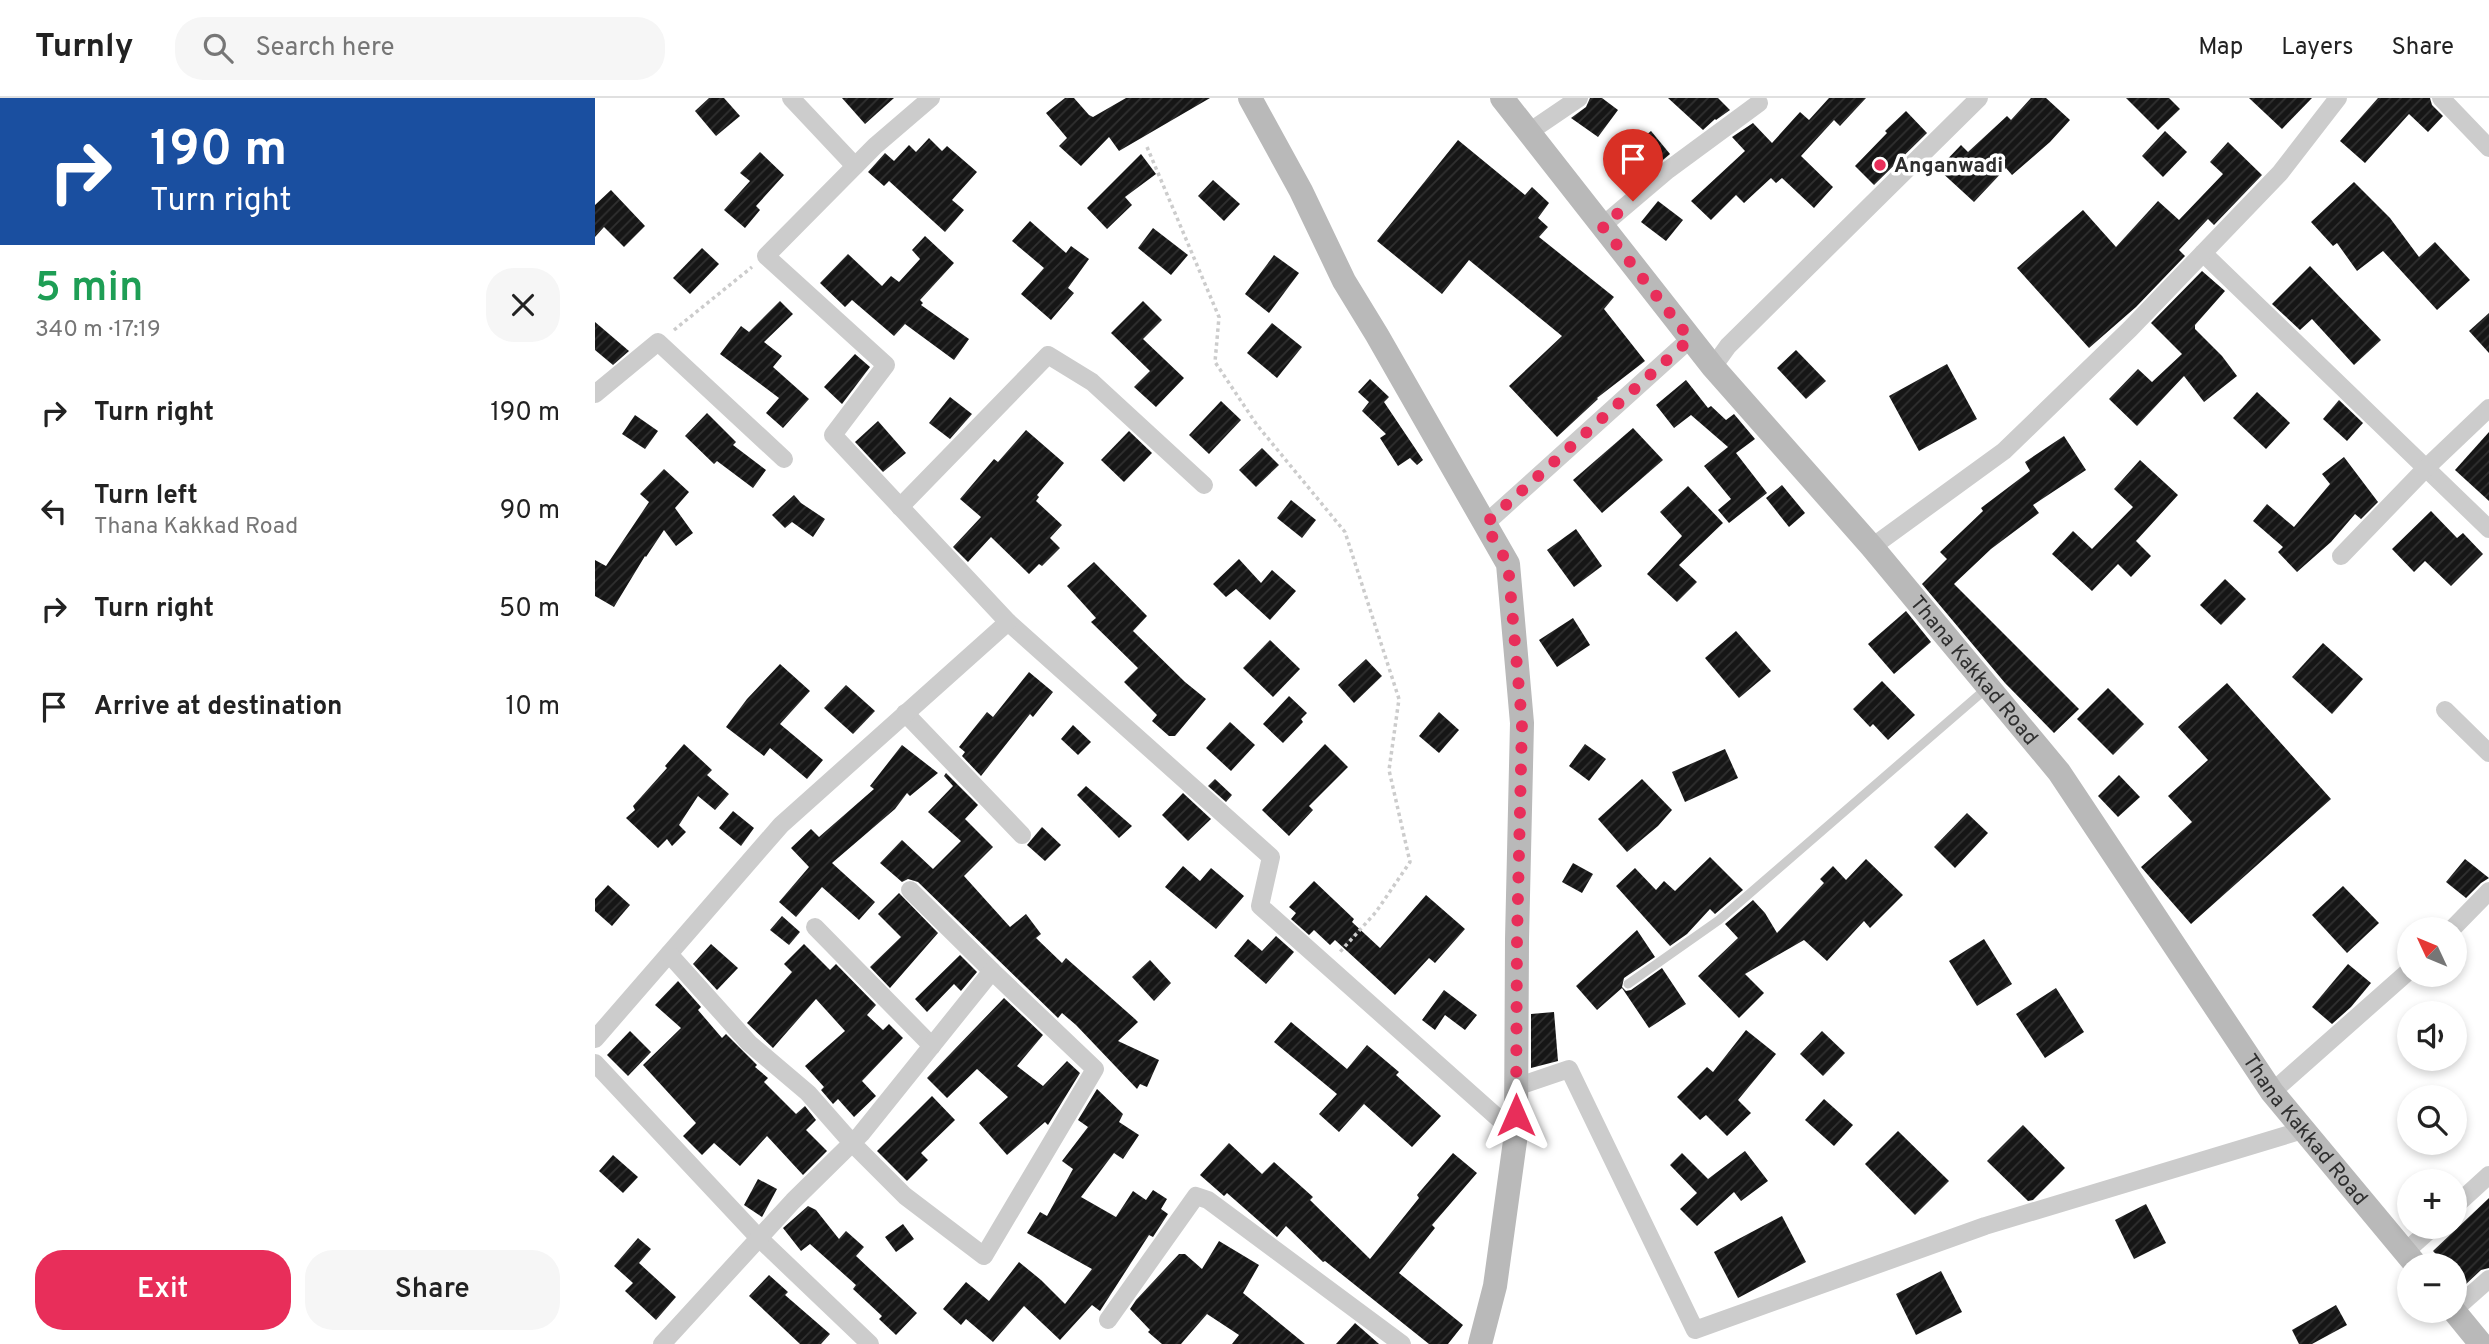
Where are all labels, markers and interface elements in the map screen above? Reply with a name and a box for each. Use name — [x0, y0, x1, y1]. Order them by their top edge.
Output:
search box — [175, 17, 665, 80]
text: Turnly — [35, 27, 133, 69]
icon: search — [199, 29, 237, 67]
text: Search here — [255, 32, 394, 65]
text: Map — [2198, 33, 2243, 63]
text: Layers — [2281, 33, 2353, 63]
text: Share — [2391, 33, 2454, 63]
text: 190 m — [150, 121, 287, 183]
icon: right — [35, 126, 126, 217]
pin — [1603, 129, 1663, 201]
icon: arrive — [1614, 140, 1652, 178]
place label: Anganwadi — [1894, 153, 2003, 180]
marker: Anganwadi — [1872, 157, 1888, 173]
text: Turn right — [150, 182, 292, 222]
text: 5 min — [35, 263, 143, 316]
button: close — [486, 268, 560, 342]
text: 340 m · 17:19 — [35, 316, 161, 345]
icon: right — [35, 394, 73, 432]
text: Turn right — [94, 397, 214, 430]
text: 190 m — [490, 397, 560, 430]
text: Turn left — [94, 480, 198, 513]
icon: left — [35, 492, 73, 530]
text: 90 m — [500, 495, 560, 528]
text: Thana Kakkad Road — [94, 513, 298, 542]
icon: right — [35, 590, 73, 628]
street label: Thana Kakkad Road — [1903, 591, 2043, 751]
text: Turn right — [94, 593, 214, 626]
text: 50 m — [499, 593, 560, 626]
icon: arrive — [35, 688, 73, 726]
text: Arrive at destination — [94, 691, 342, 724]
text: 10 m — [505, 691, 560, 724]
north arrow — [2397, 917, 2467, 987]
map controls — [2397, 917, 2467, 1323]
button: sound — [2397, 1001, 2467, 1071]
street label: Thana Kakkad Road — [2236, 1049, 2373, 1212]
position arrow — [1479, 1078, 1553, 1152]
button: search — [2397, 1085, 2467, 1155]
button: + — [2397, 1169, 2467, 1239]
button: Exit — [35, 1250, 291, 1330]
button: Share — [305, 1250, 560, 1330]
button: − — [2397, 1253, 2467, 1323]

